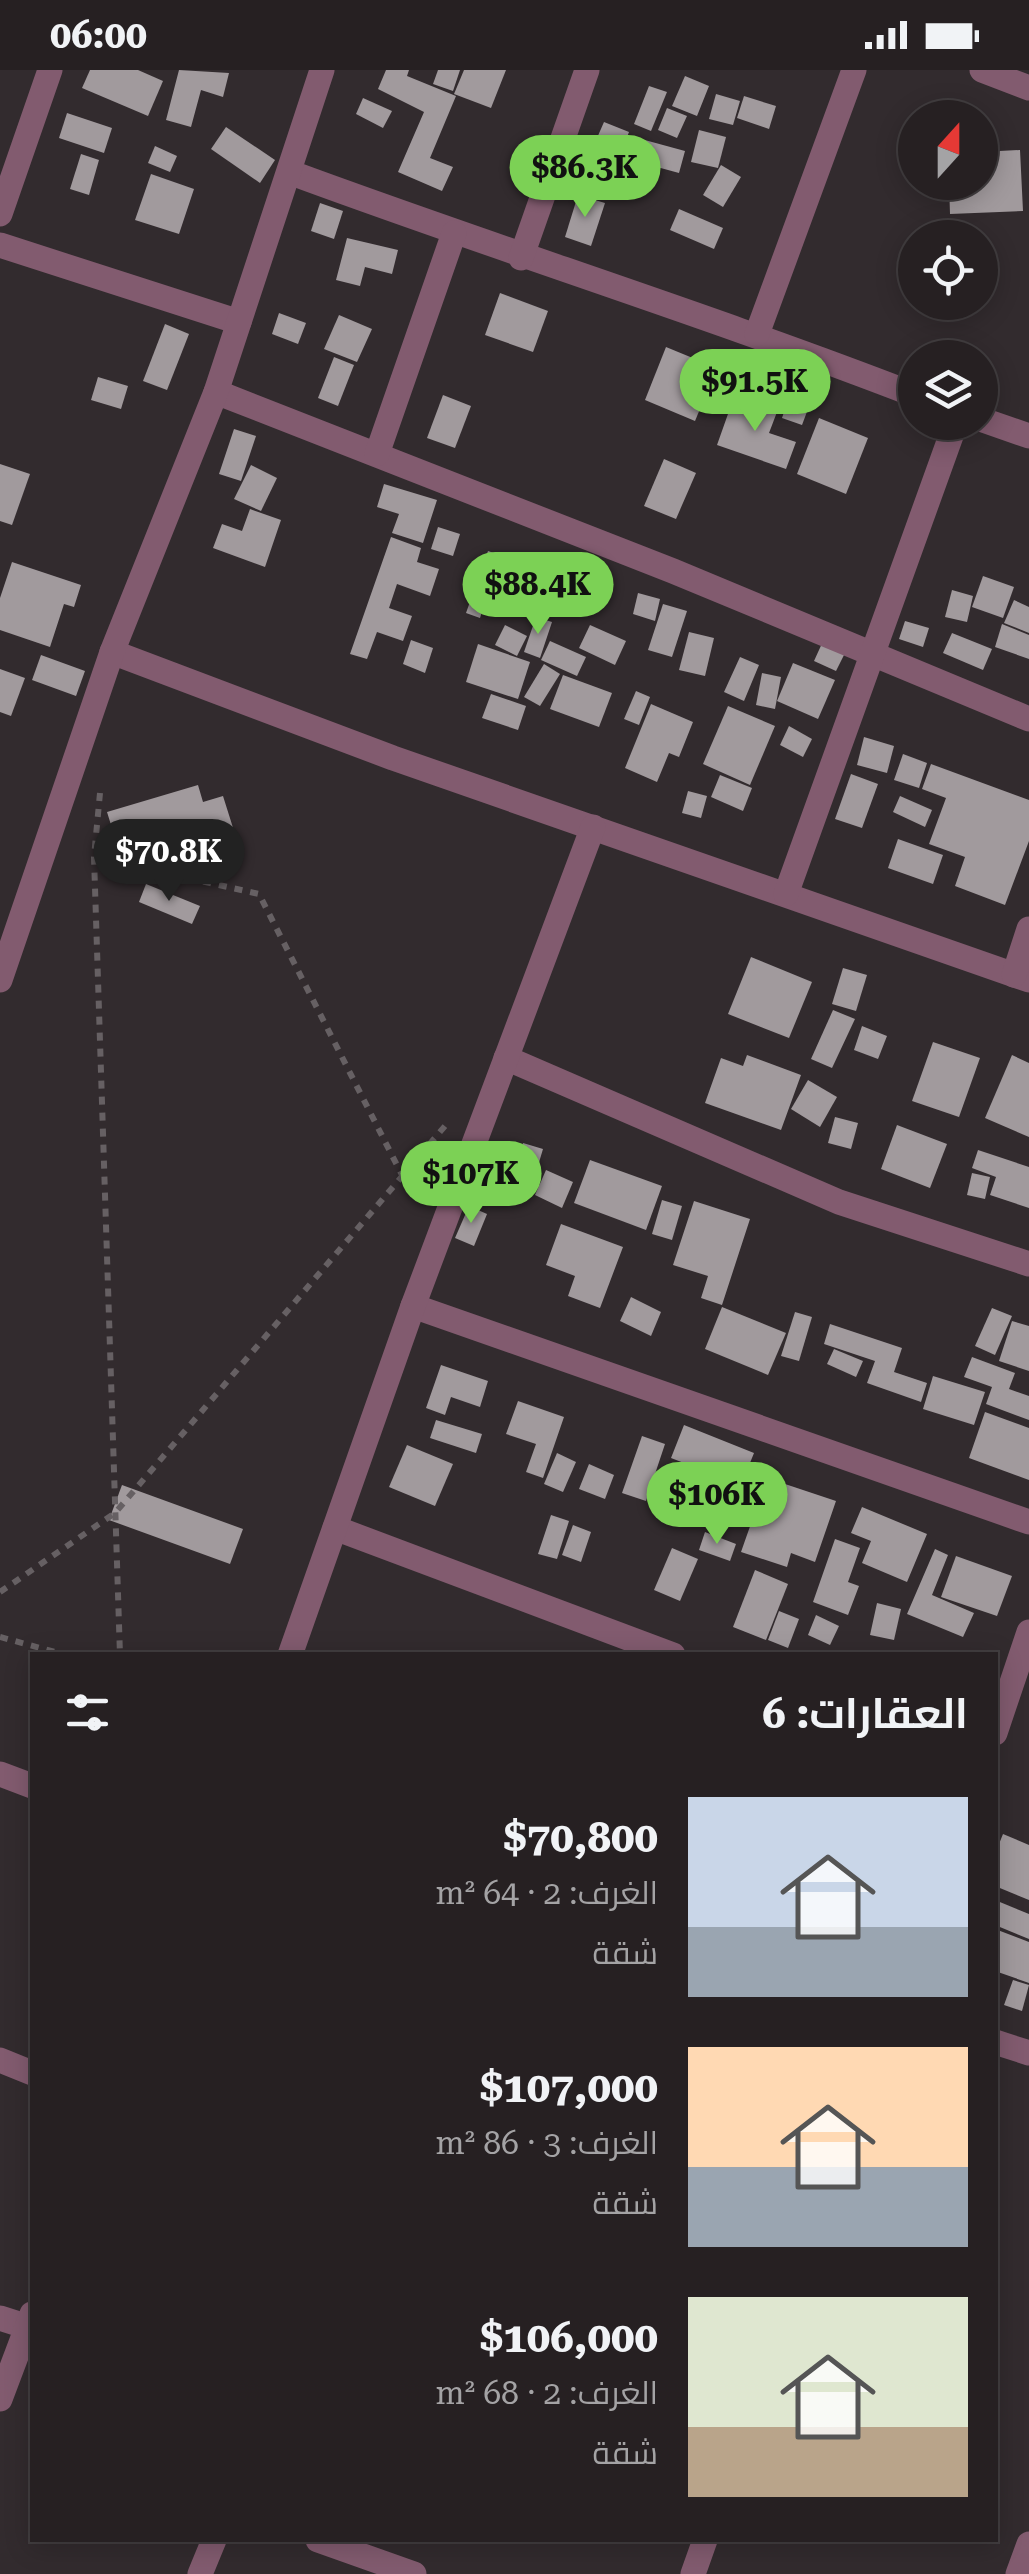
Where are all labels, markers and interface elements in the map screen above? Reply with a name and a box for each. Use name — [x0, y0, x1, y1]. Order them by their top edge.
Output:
text: 06:00 — [50, 13, 147, 57]
north arrow — [898, 100, 998, 200]
map controls — [898, 100, 998, 440]
pin: $86.3K — [504, 135, 666, 220]
text: $86.3K — [532, 148, 638, 186]
button: locate — [898, 220, 998, 320]
button: layers — [898, 340, 998, 440]
pin: $91.5K — [674, 349, 836, 434]
text: $91.5K — [702, 362, 808, 400]
pin: $88.4K — [457, 552, 619, 637]
text: $88.4K — [485, 565, 591, 603]
pin: $70.8K — [88, 819, 250, 904]
text: $70.8K — [116, 832, 222, 870]
pin: $107K — [401, 1141, 541, 1226]
text: $107K — [423, 1154, 519, 1192]
pin: $106K — [647, 1462, 787, 1547]
text: $106K — [669, 1475, 765, 1513]
icon: filters — [60, 1685, 115, 1740]
text: العقارات: 6 — [762, 1689, 968, 1738]
text: $70,800 — [503, 1813, 658, 1862]
icon: home — [768, 1837, 888, 1957]
text: الغرف: 2 · 64 m² — [436, 1874, 658, 1912]
text: شقة — [593, 1934, 658, 1972]
text: $107,000 — [480, 2063, 658, 2112]
icon: home — [768, 2087, 888, 2207]
text: الغرف: 3 · 86 m² — [436, 2124, 658, 2162]
text: شقة — [593, 2184, 658, 2222]
text: $106,000 — [480, 2313, 658, 2362]
icon: home — [768, 2337, 888, 2457]
text: الغرف: 2 · 68 m² — [436, 2374, 658, 2412]
text: شقة — [593, 2434, 658, 2472]

